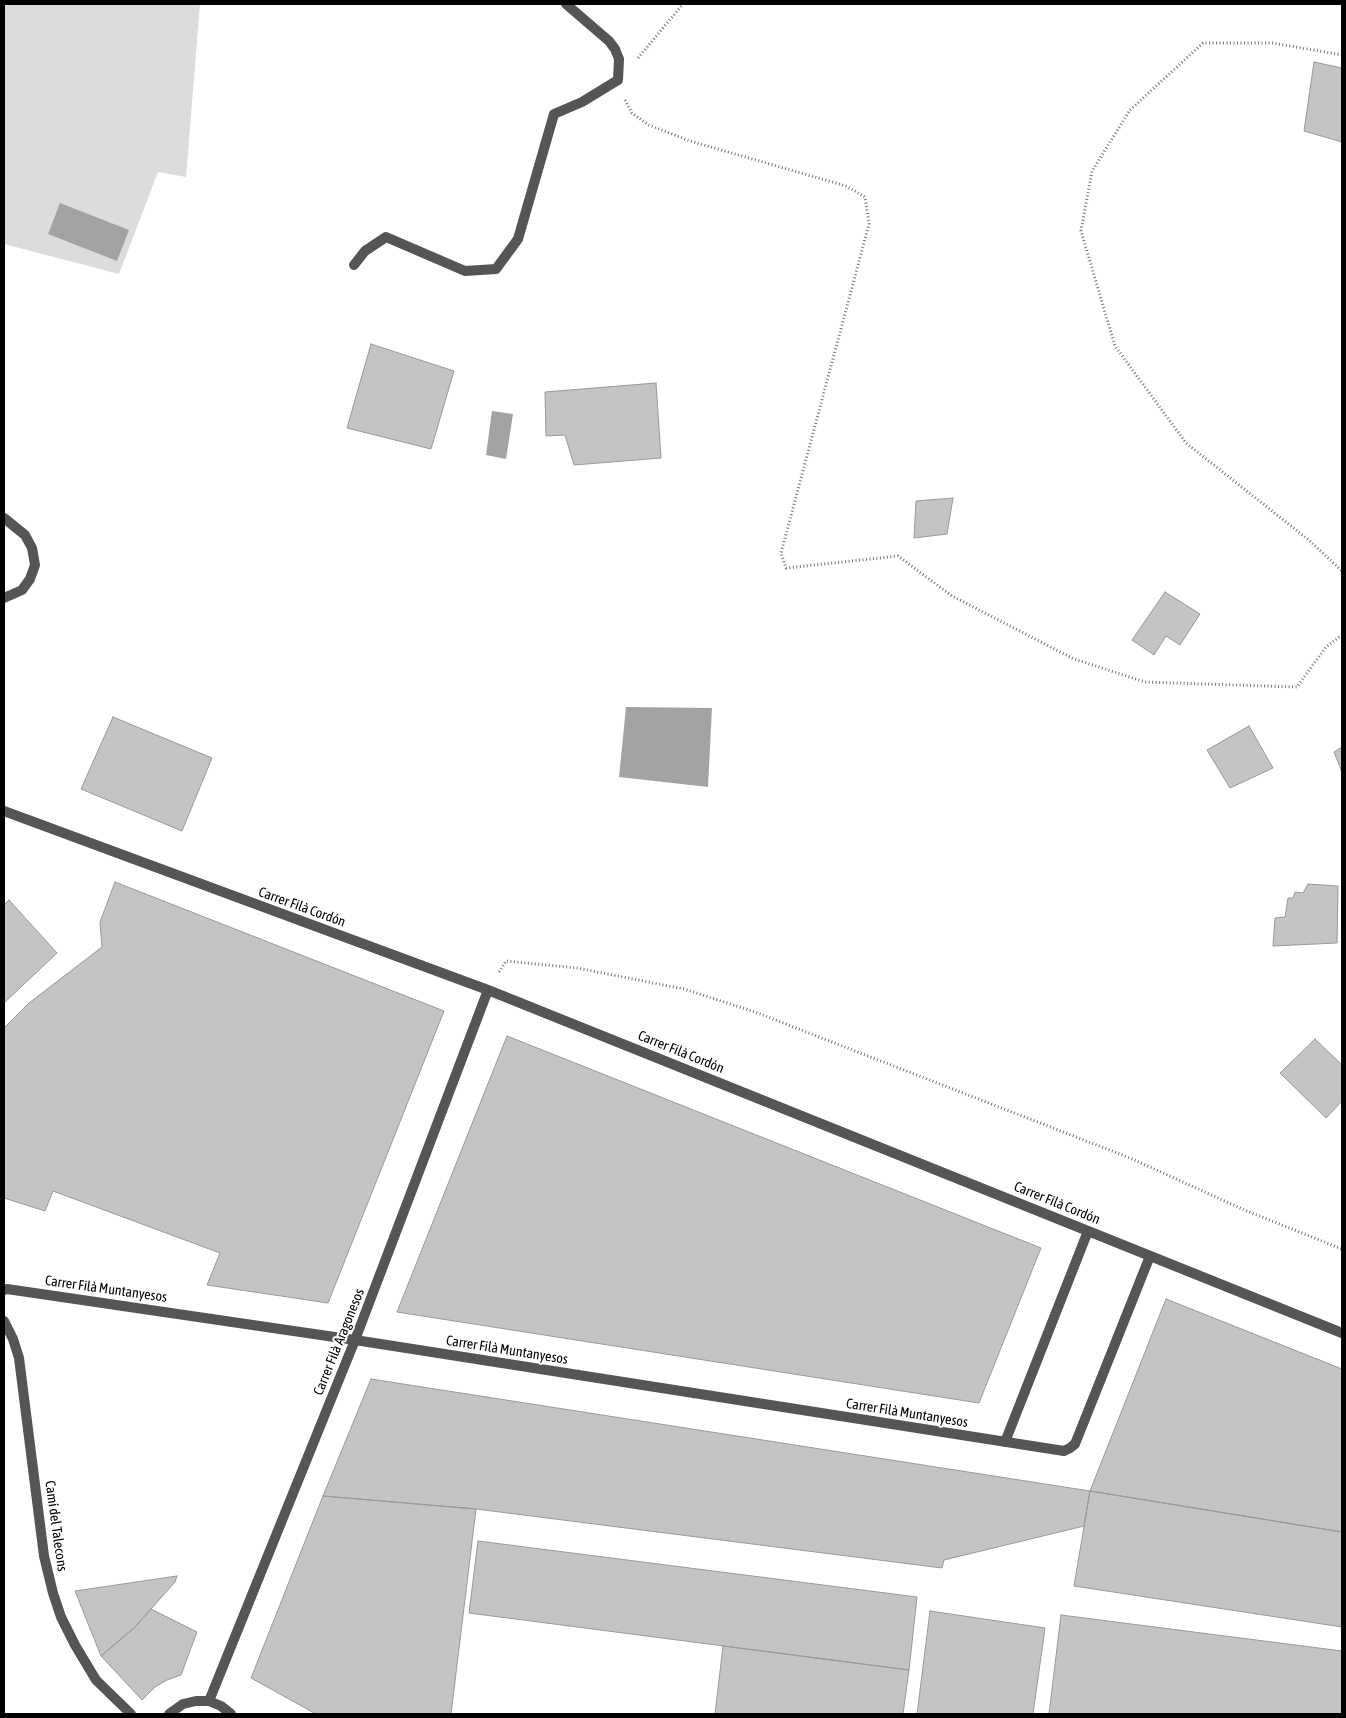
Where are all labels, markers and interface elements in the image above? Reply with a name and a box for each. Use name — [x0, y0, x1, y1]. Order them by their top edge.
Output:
street label: Carrer Filà Cordón — [256, 883, 348, 931]
street label: Carrer Filà Cordón — [635, 1027, 727, 1077]
street label: Carrer Filà Cordón — [1011, 1178, 1103, 1228]
street label: Carrer Filà Muntanyesos — [44, 1272, 168, 1306]
street label: Carrer Filà Aragonesos — [310, 1286, 368, 1398]
street label: Carrer Filà Muntanyesos — [445, 1332, 569, 1368]
street label: Carrer Filà Muntanyesos — [845, 1395, 969, 1431]
street label: Camí del Talecons — [41, 1479, 71, 1573]

